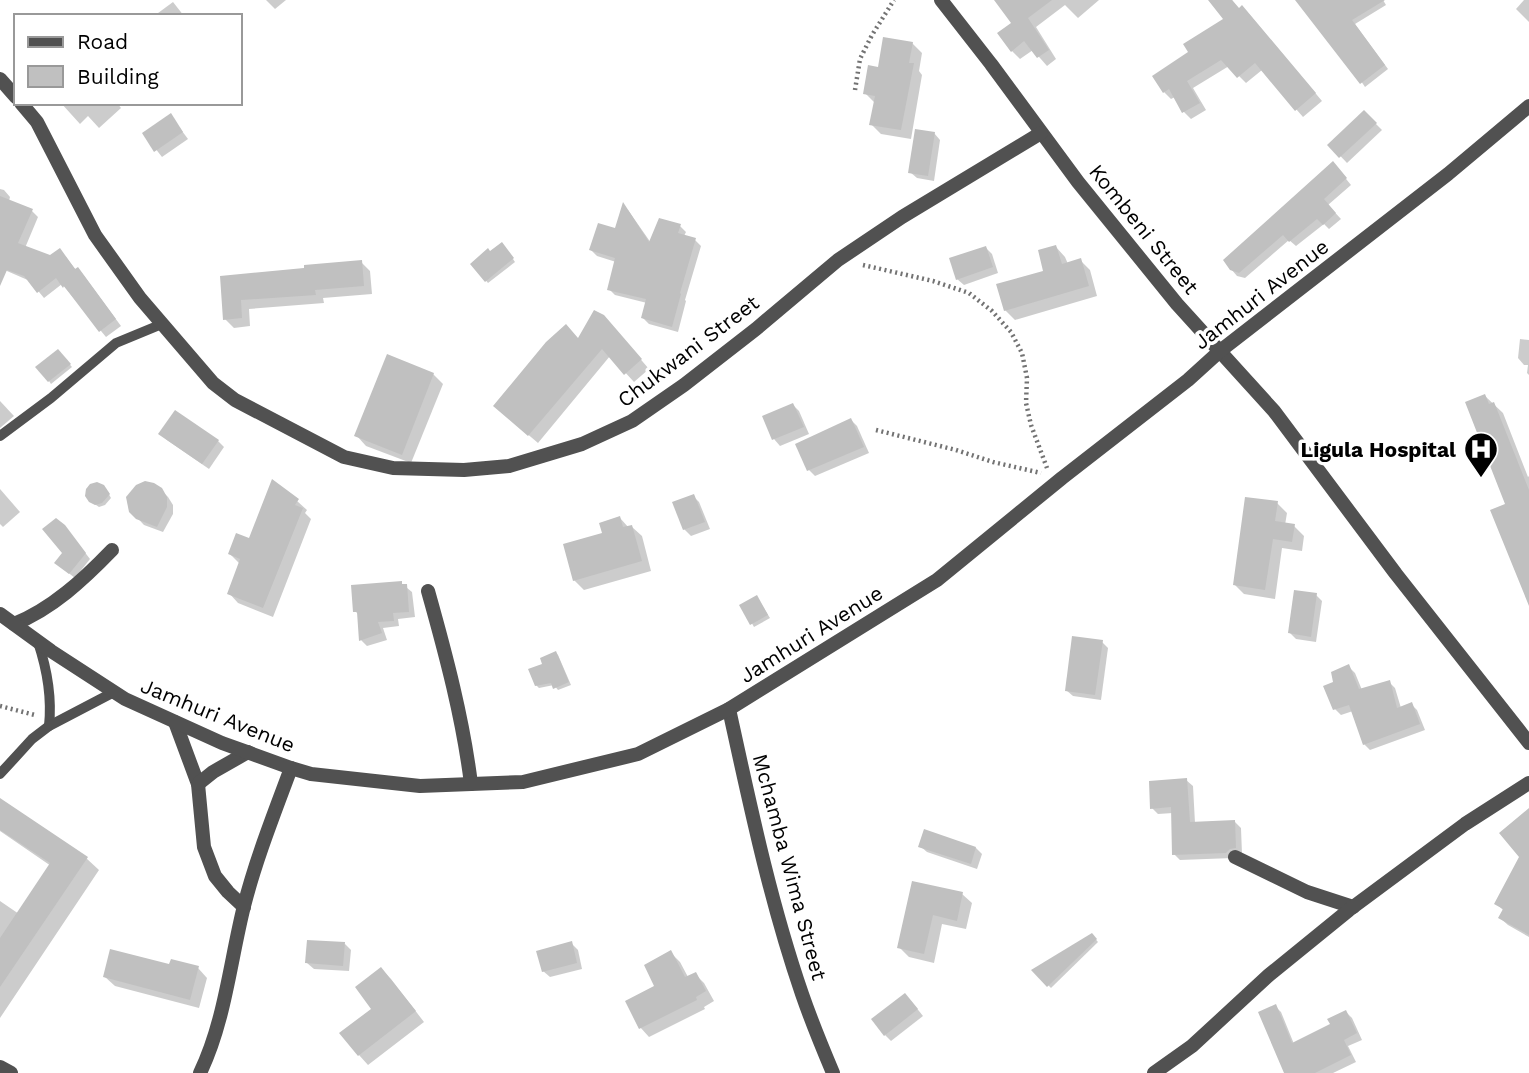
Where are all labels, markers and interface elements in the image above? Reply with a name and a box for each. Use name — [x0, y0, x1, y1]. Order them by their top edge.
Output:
legend — [14, 14, 242, 105]
text: Road — [77, 29, 128, 54]
text: Building — [77, 64, 159, 89]
street label: Kombeni Street — [1084, 159, 1204, 299]
street label: Jamhuri Avenue — [1189, 234, 1333, 354]
street label: Chukwani Street — [612, 290, 764, 412]
hospital icon: Ligula Hospital — [1462, 430, 1500, 479]
place label: Ligula Hospital — [1301, 437, 1456, 462]
street label: Jamhuri Avenue — [735, 580, 887, 688]
street label: Jamhuri Avenue — [137, 673, 299, 757]
street label: Mchamba Wima Street — [748, 751, 832, 983]

